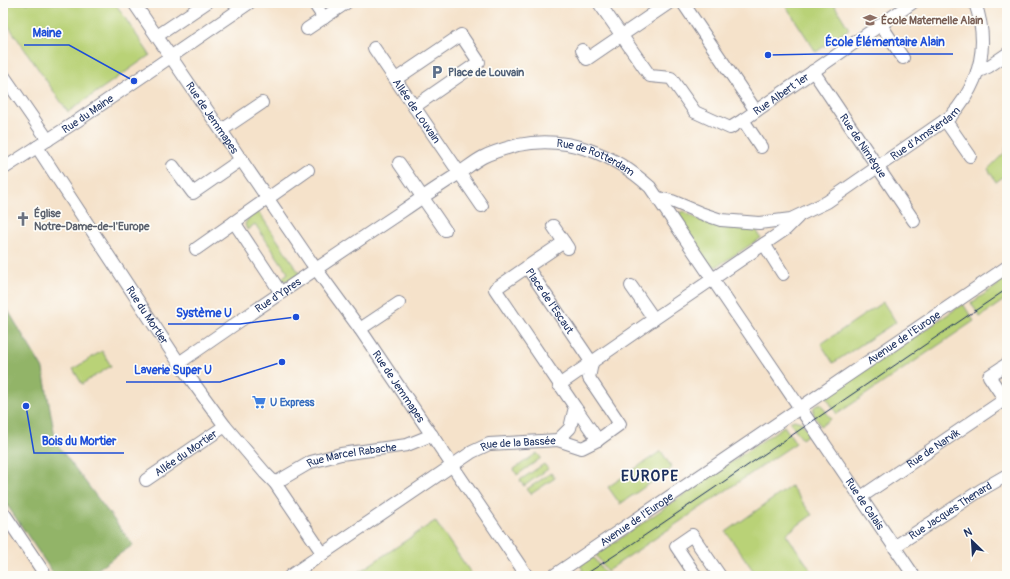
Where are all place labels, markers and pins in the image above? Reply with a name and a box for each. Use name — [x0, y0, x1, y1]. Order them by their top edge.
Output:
school or university icon: École Maternelle Alain — [862, 12, 878, 28]
place label: École Maternelle Alain — [881, 13, 983, 27]
callout: Maine — [24, 21, 69, 45]
callout: École Élémentaire Alain — [817, 30, 953, 54]
parking icon: Place de Louvain — [429, 64, 445, 80]
place label: Place de Louvain — [448, 66, 524, 79]
place label: Église Notre-Dame-de-l'Europe — [34, 206, 150, 233]
church icon: Église Notre-Dame-de-l'Europe — [15, 211, 31, 227]
callout: Système U — [168, 300, 240, 324]
callout: Laverie Super U — [126, 358, 220, 382]
supermarket icon: U Express — [251, 394, 267, 410]
place label: U Express — [270, 396, 315, 409]
callout: Bois du Mortier — [34, 429, 124, 453]

